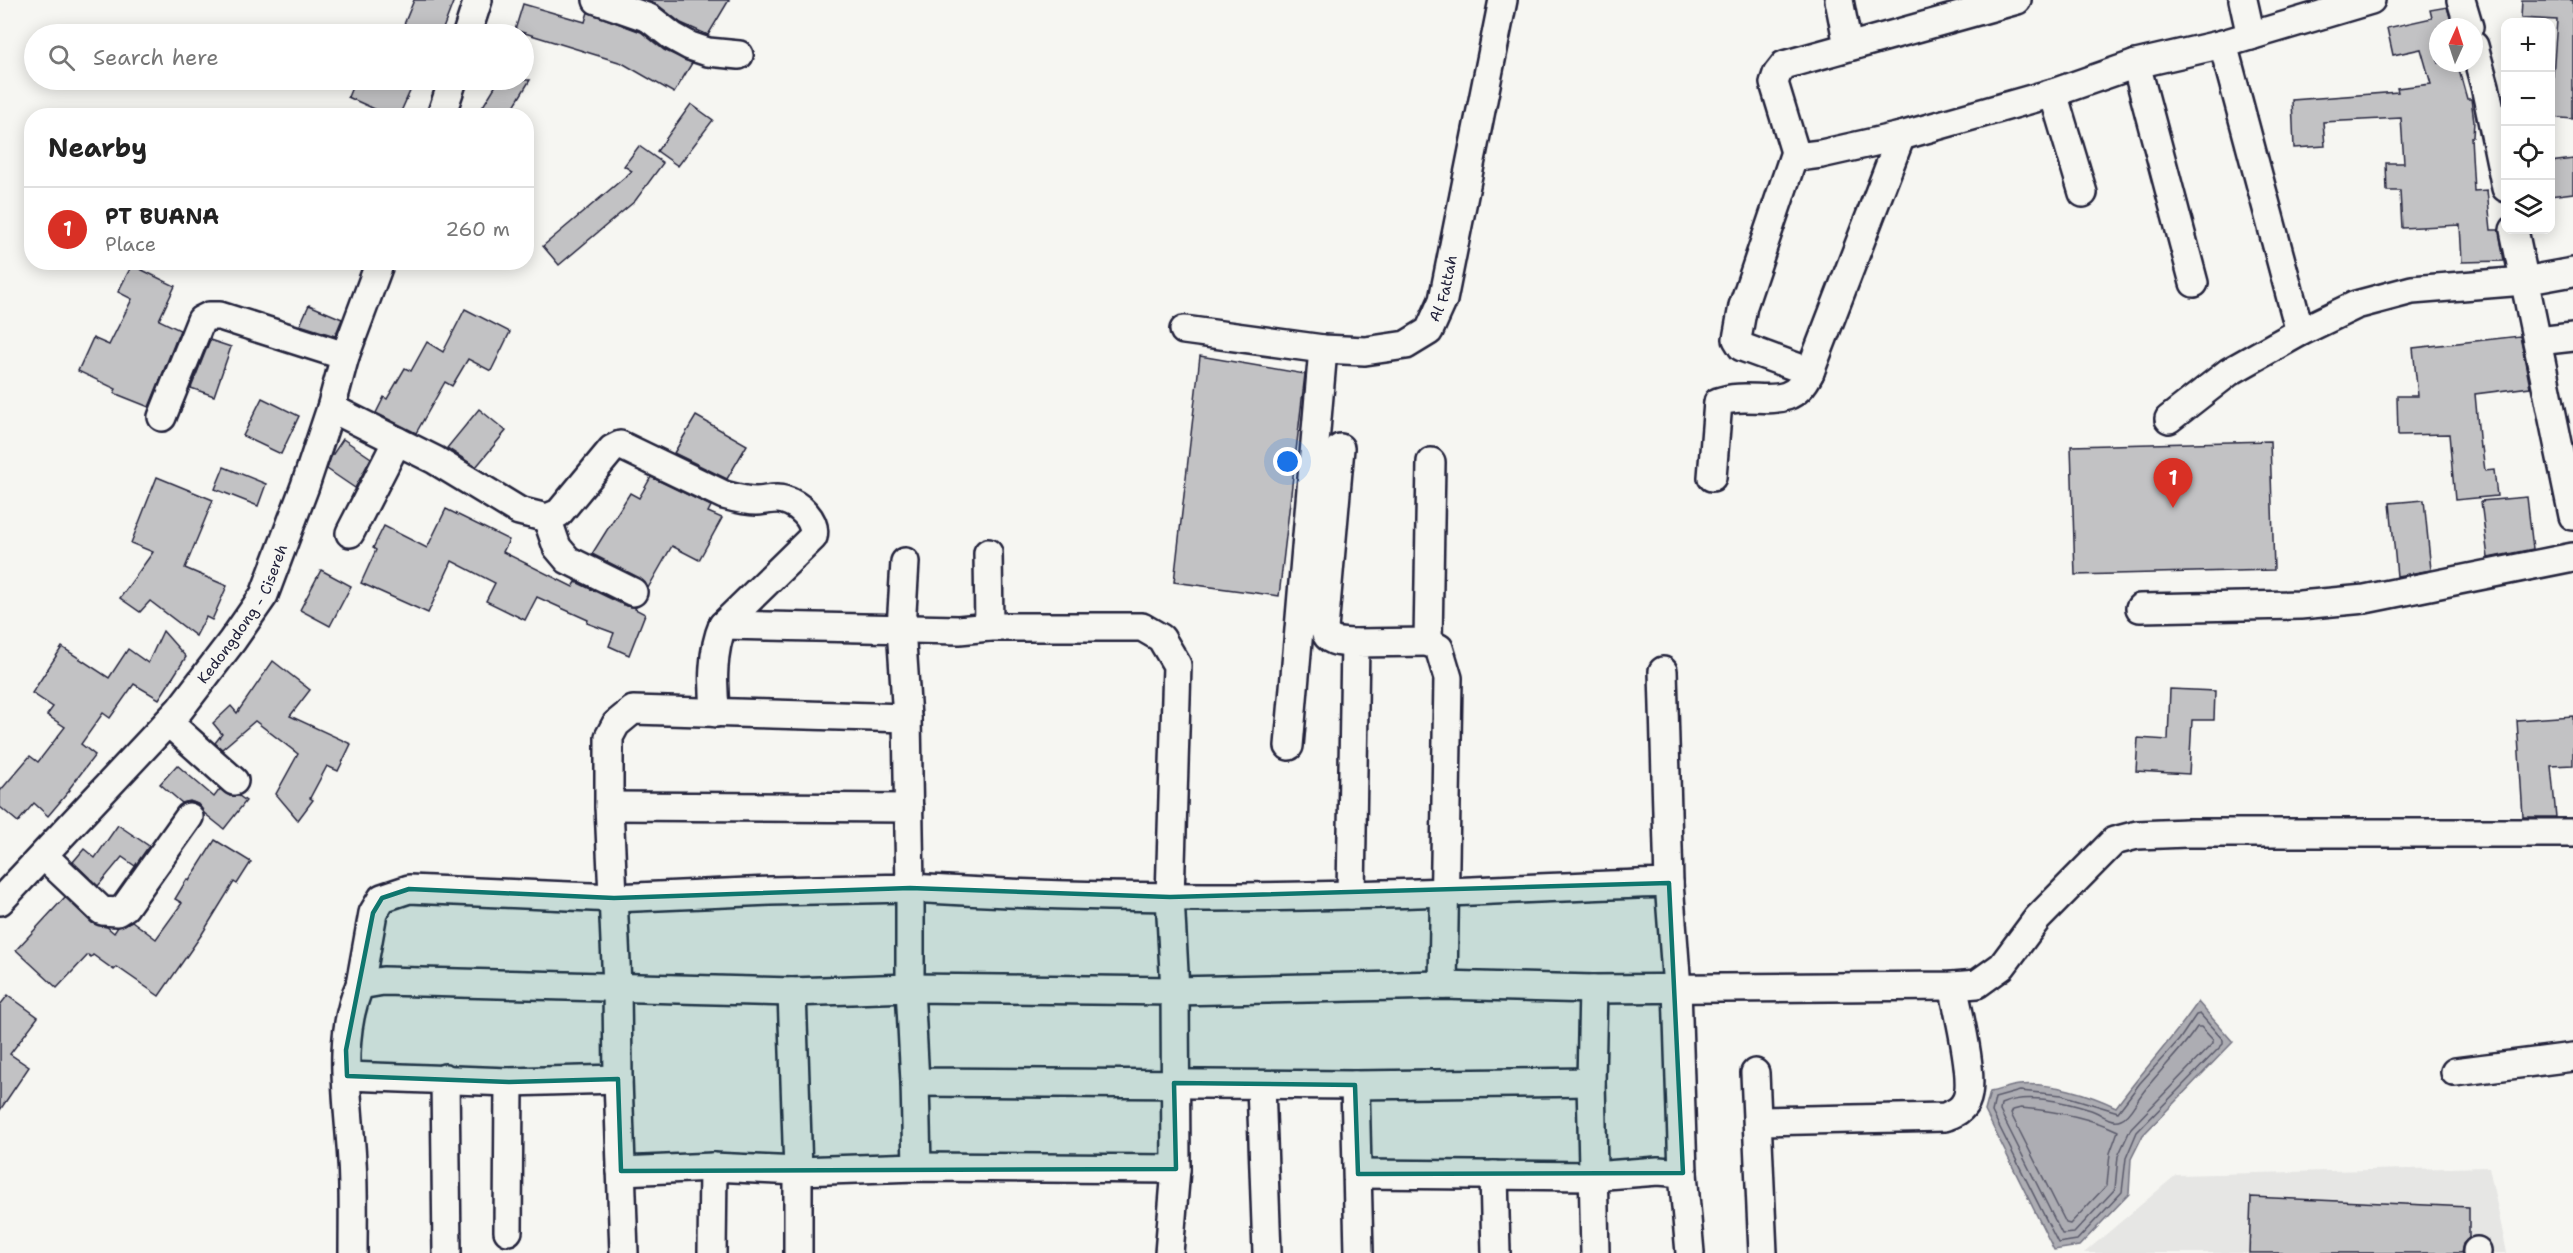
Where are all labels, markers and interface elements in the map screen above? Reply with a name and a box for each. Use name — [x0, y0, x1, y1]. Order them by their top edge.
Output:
north arrow — [2429, 18, 2483, 72]
map controls — [2501, 18, 2555, 234]
button: + — [2501, 18, 2555, 72]
search box — [24, 24, 534, 90]
icon: search — [45, 41, 78, 74]
text: Search here — [93, 43, 219, 72]
button: − — [2501, 72, 2555, 126]
button: locate — [2501, 126, 2555, 180]
text: Nearby — [48, 130, 147, 165]
button: layers — [2501, 180, 2555, 234]
text: PT BUANA — [105, 202, 219, 231]
text: 1 — [63, 216, 72, 242]
text: 260 m — [445, 216, 510, 242]
text: Place — [105, 231, 156, 257]
street label: Al Fattah — [1424, 253, 1462, 325]
your location — [1273, 447, 1302, 476]
pin: 1 — [2154, 458, 2192, 508]
street label: Kedongdong - Cisereh — [193, 541, 292, 688]

